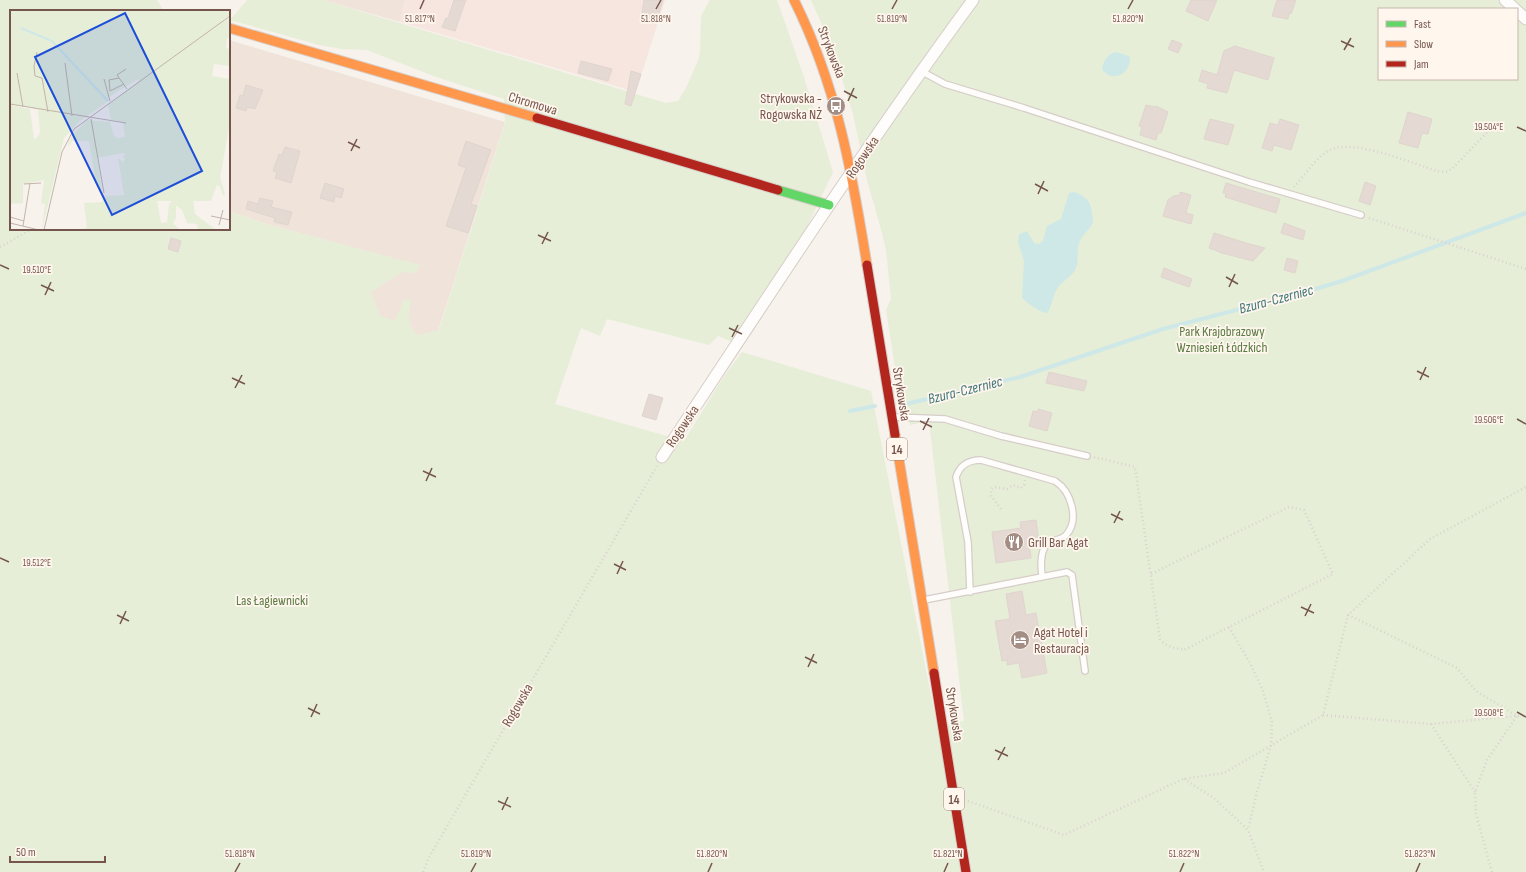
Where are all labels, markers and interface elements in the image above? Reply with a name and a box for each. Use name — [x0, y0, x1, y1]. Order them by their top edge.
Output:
legend — [1378, 8, 1518, 80]
inset map — [10, 10, 230, 230]
text: 51.817°N — [405, 13, 435, 25]
text: 51.818°N — [641, 13, 671, 25]
text: 51.819°N — [877, 13, 907, 25]
text: 51.820°N — [1113, 13, 1143, 25]
text: Fast — [1414, 17, 1431, 32]
street label: Strykowska — [814, 24, 849, 81]
text: Slow — [1414, 37, 1433, 52]
text: Jam — [1413, 57, 1429, 72]
street label: Chromowa — [506, 88, 559, 119]
place label: Strykowska - Rogowska NŻ — [760, 90, 822, 123]
bus stop icon: Strykowska - Rogowska NŻ — [825, 95, 847, 117]
text: 19.504°E — [1475, 121, 1503, 133]
street label: Rogowska — [842, 133, 883, 182]
text: 19.510°E — [23, 264, 51, 276]
water label: Bzura-Czerniec — [1237, 280, 1316, 319]
park label: Park Krajobrazowy Wzniesień Łódzkich — [1177, 323, 1267, 356]
street label: Strykowska — [889, 366, 914, 422]
water label: Bzura-Czerniec — [926, 372, 1005, 409]
street label: Rogowska — [662, 402, 703, 451]
text: 19.506°E — [1474, 414, 1504, 426]
road number: 14 — [887, 438, 907, 460]
restaurant icon: Grill Bar Agat — [1003, 531, 1025, 553]
place label: Grill Bar Agat — [1028, 534, 1088, 551]
text: 19.512°E — [23, 557, 51, 569]
park label: Las Łagiewnicki — [236, 592, 308, 609]
place label: Agat Hotel i Restauracja — [1033, 624, 1089, 657]
hotel icon: Agat Hotel i Restauracja — [1009, 629, 1031, 651]
street label: Rogowska — [498, 681, 537, 730]
street label: Strykowska — [942, 686, 967, 742]
text: 19.508°E — [1474, 707, 1504, 719]
road number: 14 — [944, 788, 964, 810]
scale bar — [10, 838, 105, 864]
text: 50 m — [16, 845, 36, 860]
text: 51.818°N — [225, 848, 255, 860]
text: 51.819°N — [461, 848, 491, 860]
text: 51.820°N — [697, 848, 727, 860]
text: 51.821°N — [933, 848, 963, 860]
text: 51.822°N — [1169, 848, 1199, 860]
text: 51.823°N — [1405, 848, 1435, 860]

